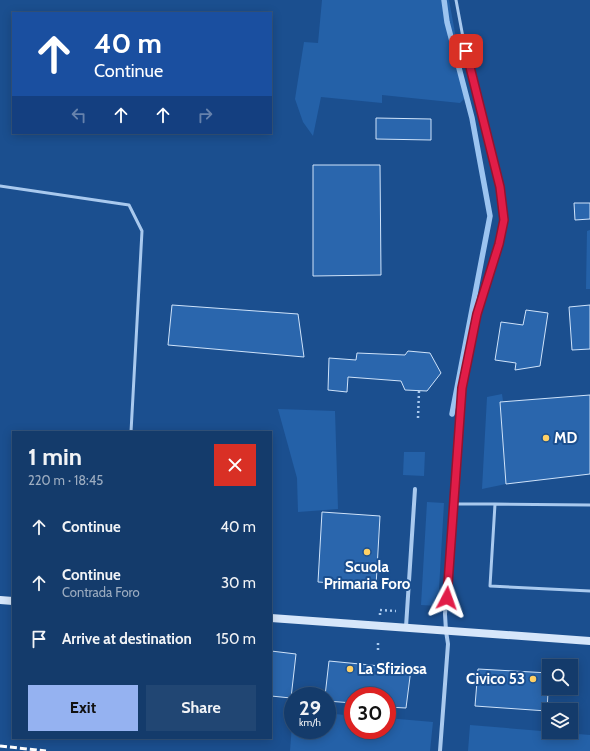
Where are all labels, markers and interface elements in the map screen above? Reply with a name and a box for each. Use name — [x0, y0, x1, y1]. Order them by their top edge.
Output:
text: 40 m — [94, 26, 162, 60]
icon: ahead — [28, 28, 80, 80]
pin — [449, 34, 483, 68]
icon: arrive — [455, 40, 477, 62]
text: Continue — [94, 60, 163, 82]
icon: left — [68, 104, 90, 126]
icon: ahead — [110, 104, 132, 126]
icon: ahead — [152, 104, 174, 126]
icon: right — [194, 104, 216, 126]
place label: MD — [554, 429, 577, 447]
marker: MD — [541, 433, 551, 443]
text: 1 min — [28, 442, 82, 471]
button: close — [214, 444, 256, 486]
text: 220 m · 18:45 — [28, 472, 103, 488]
icon: ahead — [28, 516, 50, 538]
text: Continue — [62, 518, 121, 536]
text: 40 m — [220, 518, 256, 536]
marker: Scuola Primaria Foro — [362, 547, 372, 557]
place label: Scuola Primaria Foro — [324, 558, 411, 593]
text: Continue — [62, 566, 121, 584]
icon: ahead — [28, 572, 50, 594]
text: 30 m — [221, 574, 256, 592]
position arrow — [426, 577, 468, 619]
text: Contrada Foro — [62, 584, 140, 600]
icon: arrive — [28, 628, 50, 650]
text: Arrive at destination — [62, 630, 192, 648]
text: 150 m — [216, 630, 256, 648]
map controls — [542, 659, 578, 739]
button: search — [542, 659, 578, 695]
place label: La Sfiziosa — [358, 660, 427, 678]
marker: La Sfiziosa — [345, 664, 355, 674]
place label: Civico 53 — [466, 670, 525, 688]
marker: Civico 53 — [528, 674, 538, 684]
button: Exit — [28, 685, 138, 731]
button: Share — [146, 685, 256, 731]
speed limit sign: 30 — [344, 687, 396, 739]
text: 29 — [299, 696, 321, 720]
button: layers — [542, 703, 578, 739]
text: km/h — [299, 716, 321, 729]

